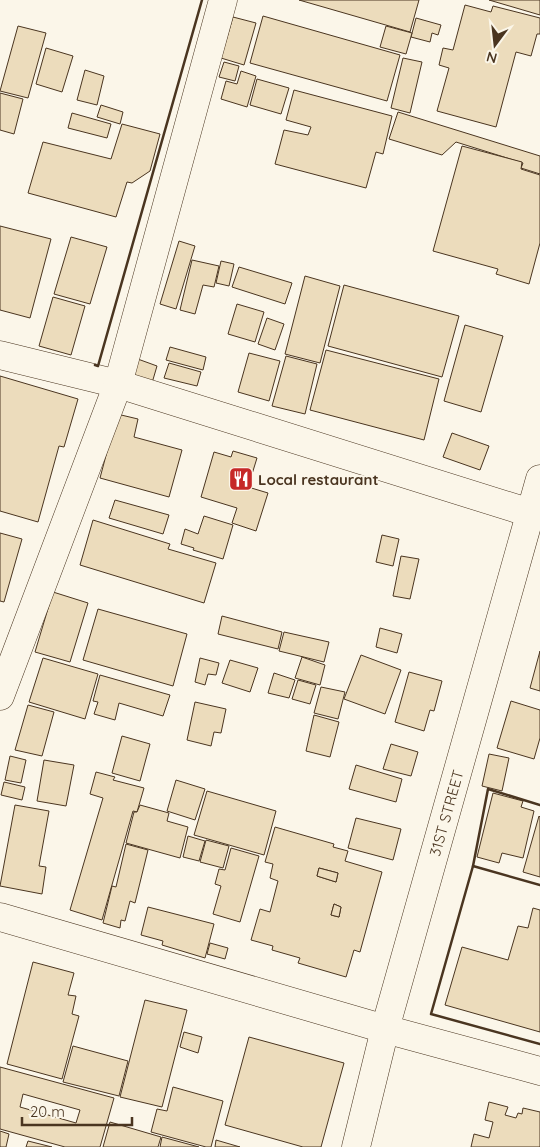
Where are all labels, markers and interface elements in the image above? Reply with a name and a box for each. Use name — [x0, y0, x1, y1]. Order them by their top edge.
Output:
north arrow — [470, 20, 520, 70]
text: N — [484, 48, 499, 68]
restaurant icon: Local restaurant — [228, 466, 254, 492]
place label: Local restaurant — [258, 470, 379, 489]
street label: 31ST STREET — [425, 768, 467, 858]
scale bar — [22, 1094, 132, 1126]
text: 20 m — [30, 1102, 65, 1121]

